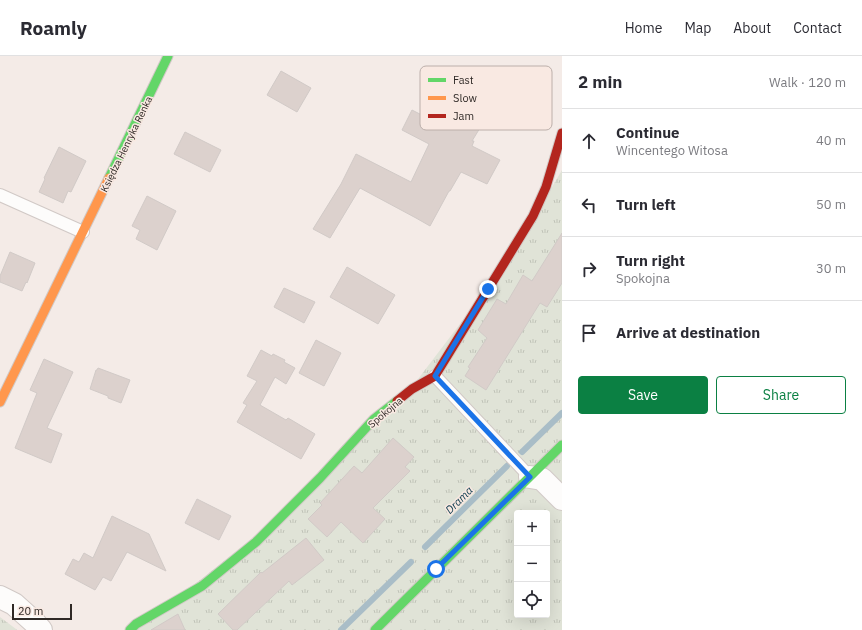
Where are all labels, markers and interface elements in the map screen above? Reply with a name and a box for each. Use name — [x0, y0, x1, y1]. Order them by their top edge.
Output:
text: Roamly — [20, 16, 87, 40]
text: Home — [625, 19, 662, 37]
text: Map — [684, 19, 711, 37]
text: About — [733, 19, 771, 37]
text: Contact — [793, 19, 842, 37]
legend — [420, 66, 552, 130]
text: 2 min — [578, 71, 622, 93]
text: Fast — [453, 73, 474, 87]
text: Walk · 120 m — [769, 74, 846, 91]
text: Slow — [453, 91, 477, 105]
street label: Księdza Henryka Renka — [98, 93, 156, 194]
text: Jam — [453, 109, 474, 123]
text: Continue — [616, 123, 680, 142]
icon: ahead — [578, 130, 600, 152]
text: 40 m — [816, 132, 846, 149]
text: Wincentego Witosa — [616, 142, 728, 159]
icon: left — [578, 194, 600, 216]
text: Turn left — [616, 195, 676, 214]
text: 50 m — [816, 196, 846, 213]
text: Turn right — [616, 251, 685, 270]
icon: right — [578, 258, 600, 280]
text: 30 m — [816, 260, 846, 277]
text: Spokojna — [616, 270, 670, 287]
route end — [479, 280, 497, 298]
icon: arrive — [578, 322, 600, 344]
text: Arrive at destination — [616, 323, 760, 342]
button: Save — [578, 376, 708, 414]
button: Share — [716, 376, 846, 414]
street label: Spokojna — [365, 394, 406, 431]
water label: Drama — [442, 483, 476, 517]
map controls — [514, 510, 550, 618]
button: + — [514, 510, 550, 546]
button: − — [514, 546, 550, 582]
route start — [427, 560, 445, 578]
button: locate — [514, 582, 550, 618]
scale bar — [12, 602, 72, 621]
text: 20 m — [18, 604, 43, 618]

